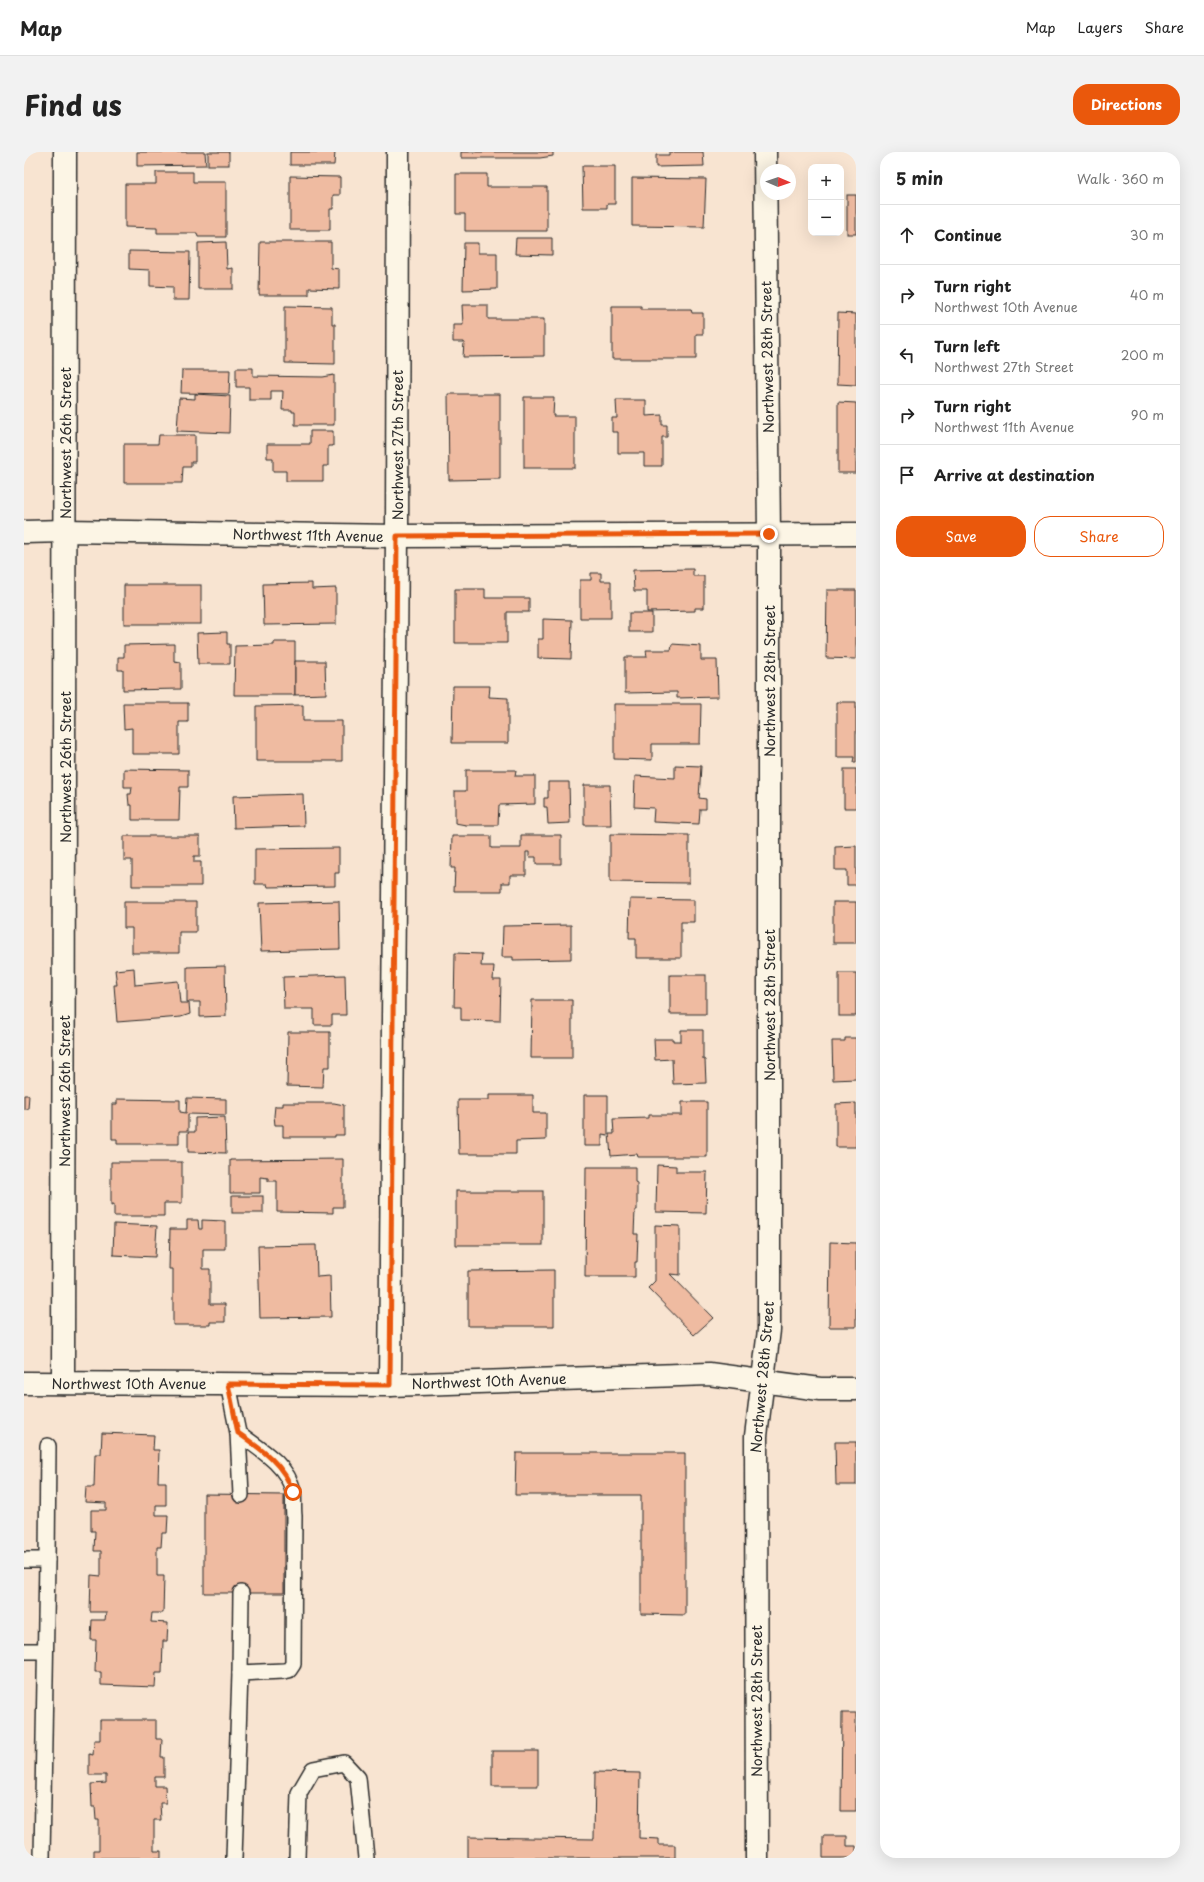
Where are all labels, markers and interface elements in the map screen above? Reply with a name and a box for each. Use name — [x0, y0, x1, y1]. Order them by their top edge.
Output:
text: Map — [20, 14, 62, 42]
text: Map — [1026, 17, 1056, 38]
text: Layers — [1078, 17, 1123, 38]
text: Share — [1145, 17, 1184, 38]
text: Find us — [24, 83, 122, 126]
button: Directions — [1073, 84, 1180, 125]
north arrow — [760, 164, 796, 200]
map controls — [808, 164, 844, 236]
button: + — [808, 164, 844, 200]
text: 5 min — [896, 165, 943, 191]
text: Walk · 360 m — [1077, 169, 1164, 188]
button: − — [808, 200, 844, 236]
text: Continue — [934, 223, 1002, 246]
icon: ahead — [896, 224, 918, 246]
text: 30 m — [1130, 225, 1164, 244]
text: Turn right — [934, 274, 1011, 297]
street label: Northwest 28th Street — [755, 280, 779, 433]
icon: right — [896, 284, 918, 306]
text: 40 m — [1130, 285, 1164, 304]
text: Northwest 10th Avenue — [934, 297, 1078, 316]
text: Turn left — [934, 334, 1000, 357]
icon: left — [896, 344, 918, 366]
text: 200 m — [1121, 345, 1164, 364]
text: Northwest 27th Street — [934, 357, 1074, 376]
street label: Northwest 26th Street — [55, 367, 76, 519]
street label: Northwest 27th Street — [387, 370, 408, 520]
text: Turn right — [934, 394, 1011, 417]
icon: right — [896, 404, 918, 426]
text: 90 m — [1131, 405, 1164, 424]
text: Northwest 11th Avenue — [934, 417, 1074, 436]
text: Arrive at destination — [934, 463, 1095, 486]
icon: arrive — [896, 464, 918, 486]
button: Save — [896, 516, 1026, 557]
button: Share — [1034, 516, 1164, 557]
street label: Northwest 11th Avenue — [232, 523, 384, 547]
route end — [760, 525, 778, 543]
street label: Northwest 28th Street — [759, 605, 780, 757]
street label: Northwest 26th Street — [55, 691, 76, 843]
street label: Northwest 28th Street — [759, 929, 780, 1081]
street label: Northwest 26th Street — [54, 1015, 75, 1167]
street label: Northwest 28th Street — [745, 1300, 779, 1454]
street label: Northwest 10th Avenue — [411, 1368, 567, 1394]
street label: Northwest 10th Avenue — [52, 1373, 207, 1394]
route start — [284, 1483, 302, 1501]
street label: Northwest 28th Street — [746, 1625, 767, 1777]

